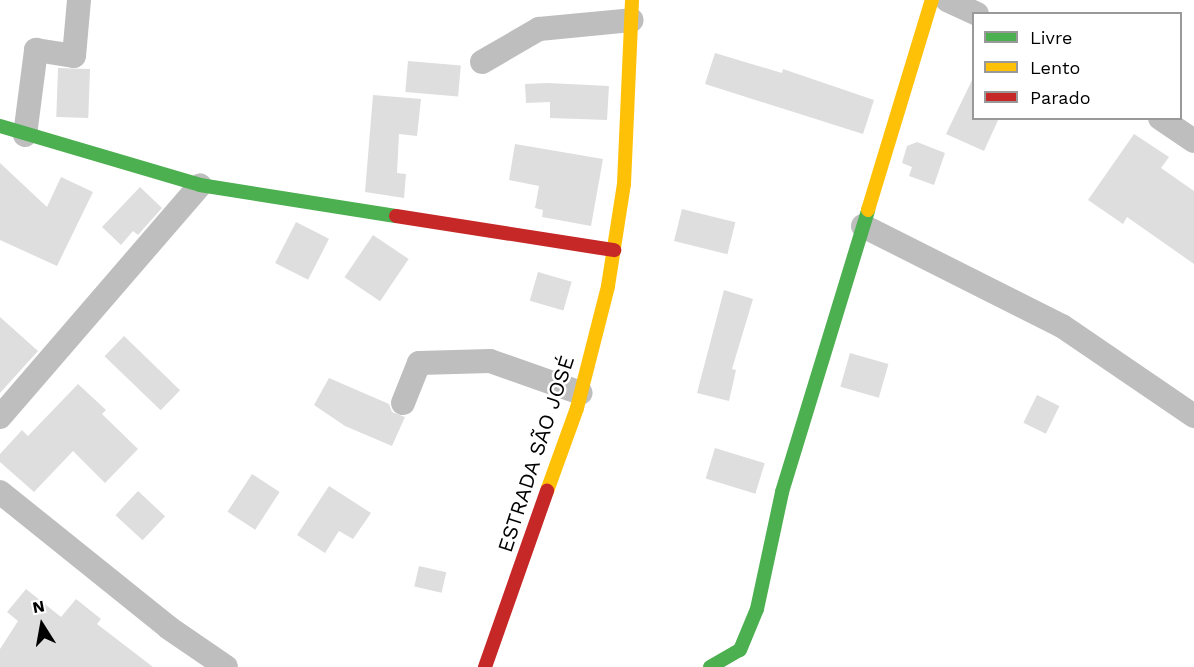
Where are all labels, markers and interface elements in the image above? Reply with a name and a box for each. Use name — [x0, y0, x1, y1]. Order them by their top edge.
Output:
legend — [972, 12, 1182, 120]
text: Livre — [1030, 27, 1072, 48]
text: Lento — [1030, 57, 1080, 78]
text: Parado — [1030, 87, 1091, 108]
street label: ESTRADA SÃO JOSÉ — [492, 352, 580, 556]
north arrow — [12, 595, 72, 655]
text: N — [31, 596, 46, 617]

